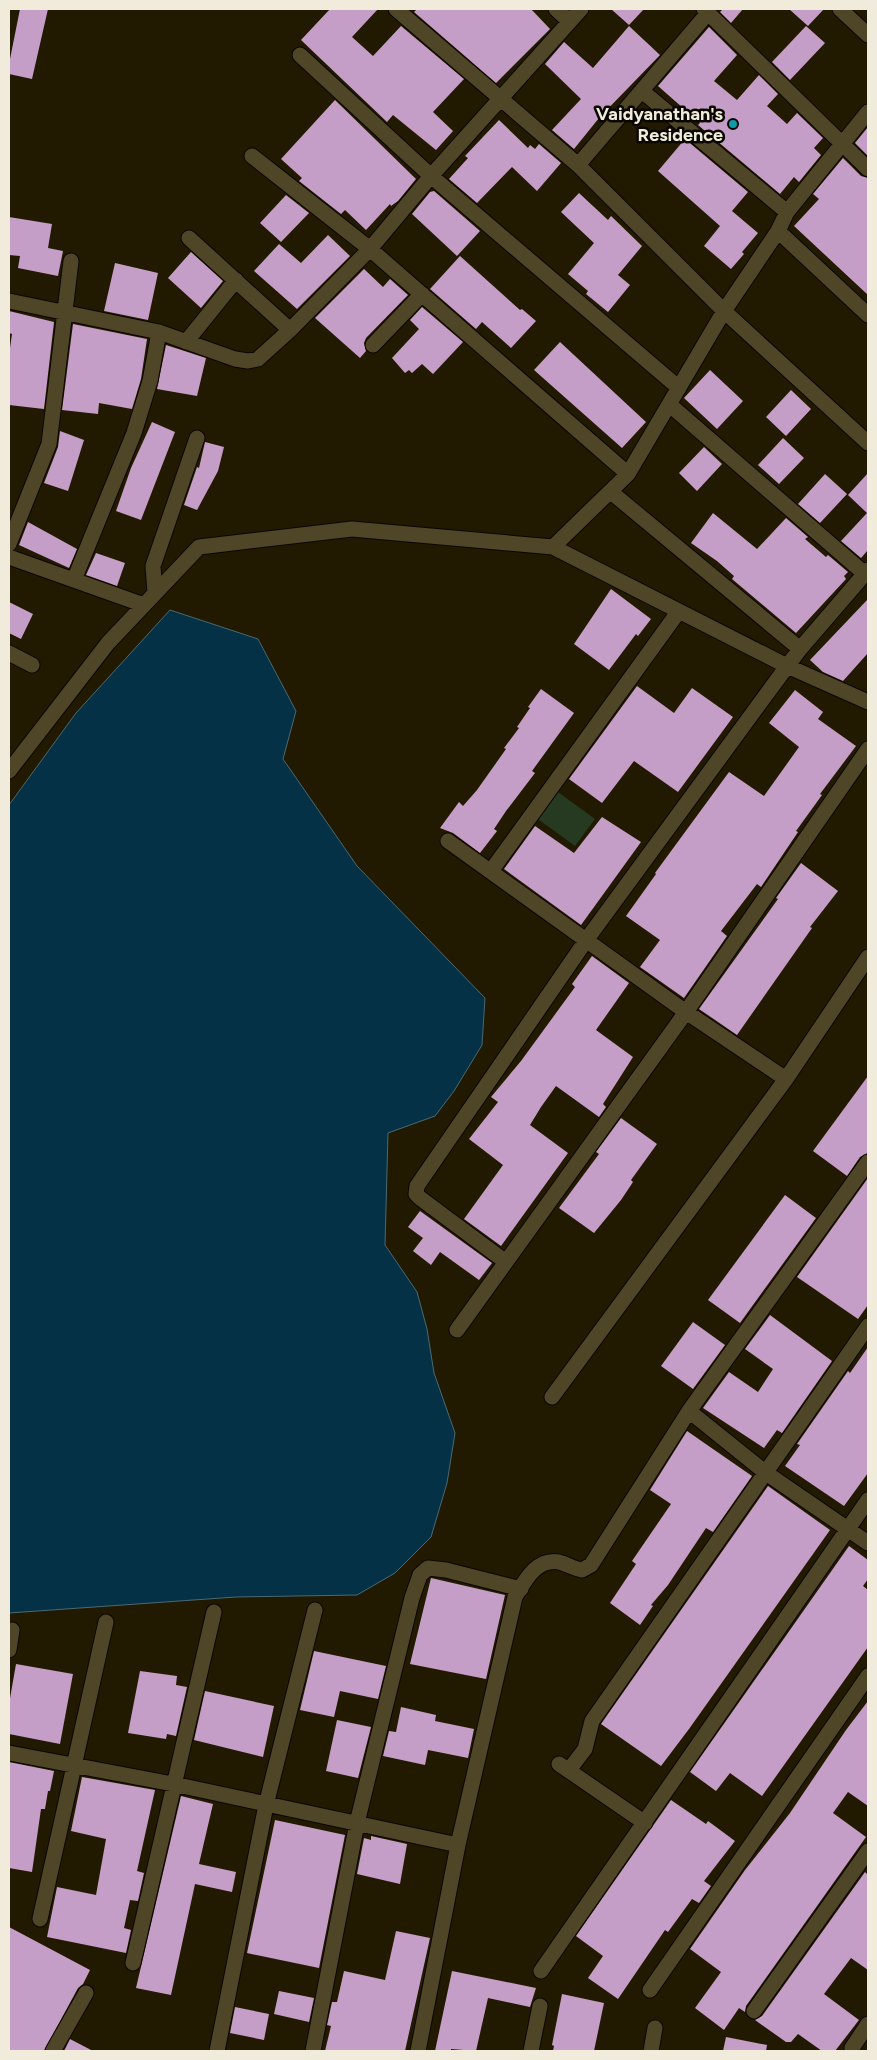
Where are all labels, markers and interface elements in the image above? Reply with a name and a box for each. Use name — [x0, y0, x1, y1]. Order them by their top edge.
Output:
place label: Vaidyanathan's Residence — [596, 103, 724, 146]
marker: Vaidyanathan's Residence — [727, 118, 739, 130]

